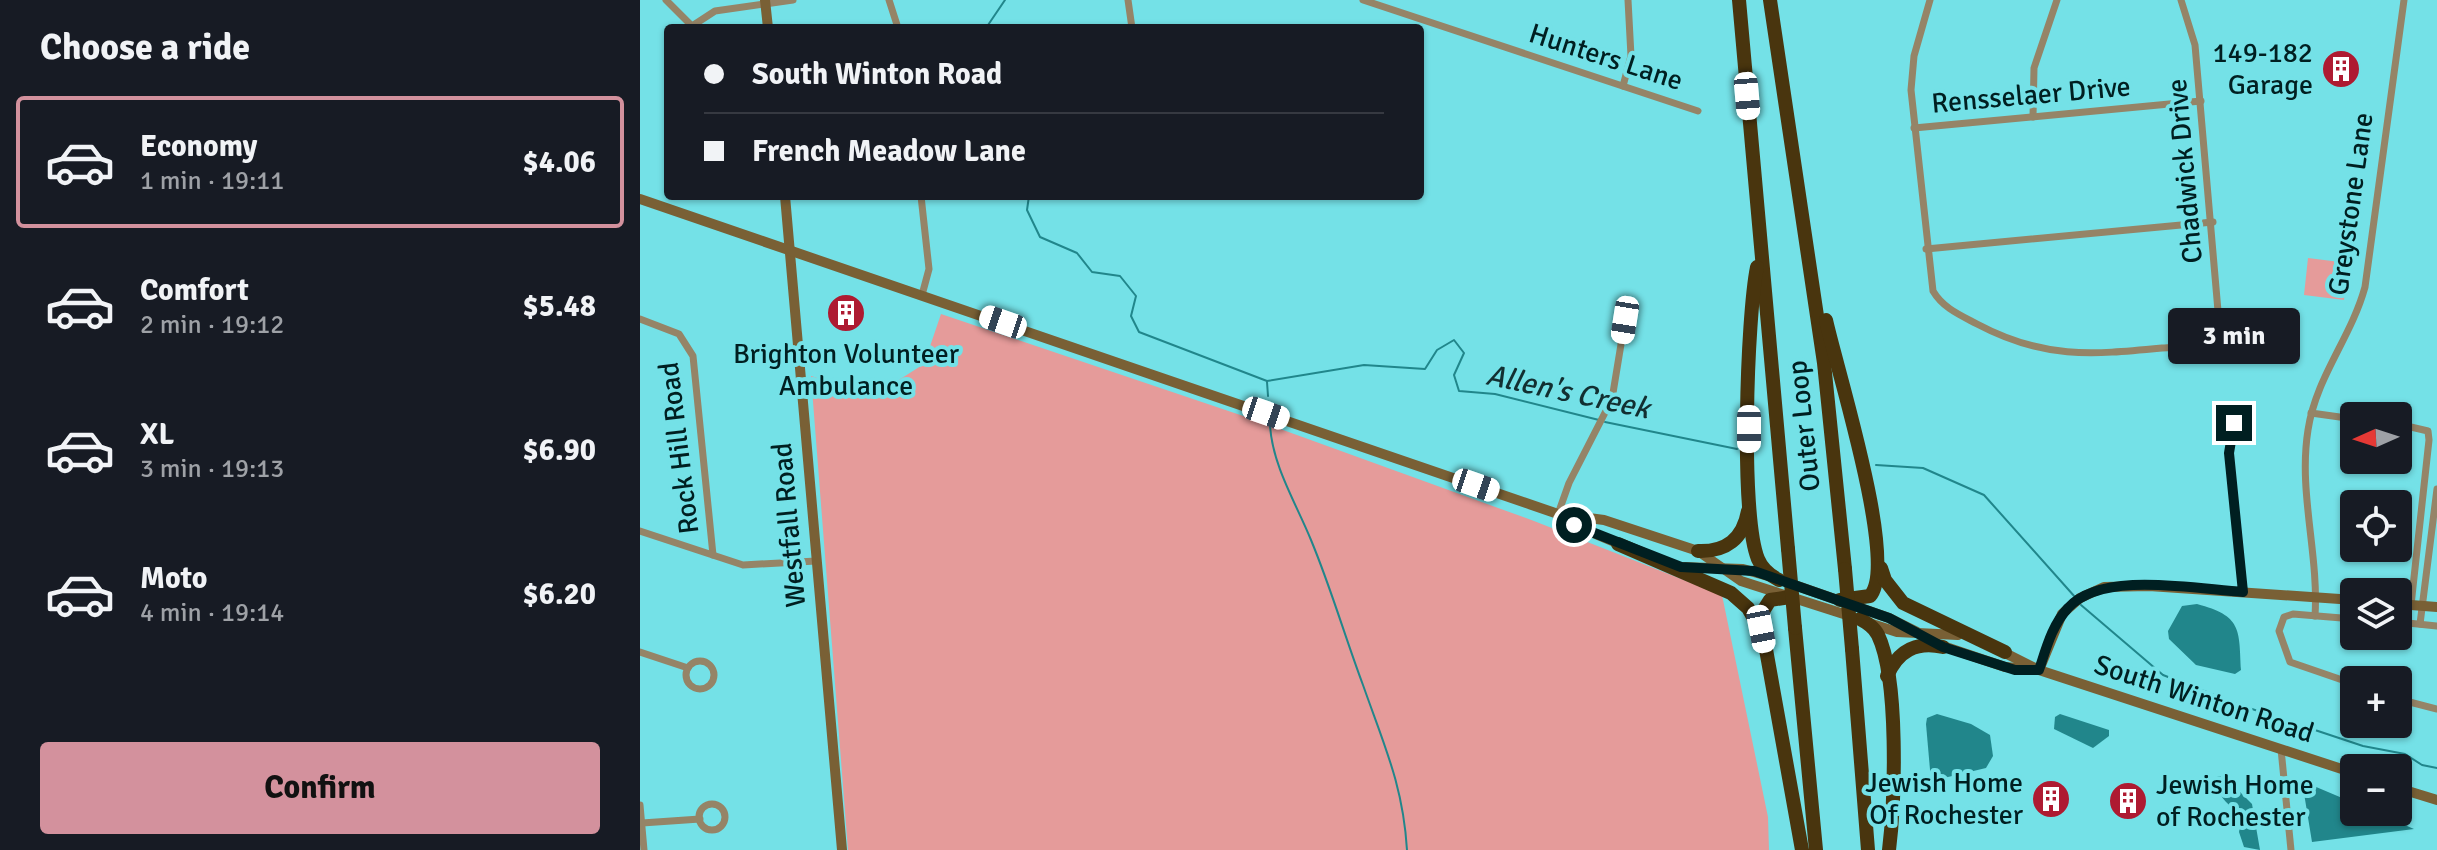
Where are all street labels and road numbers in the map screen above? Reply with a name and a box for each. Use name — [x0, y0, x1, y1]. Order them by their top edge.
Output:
street label: Hunters Lane — [1525, 16, 1687, 98]
street label: Rensselaer Drive — [1930, 69, 2132, 121]
street label: Chadwick Drive — [2160, 77, 2210, 265]
street label: Greystone Lane — [2321, 110, 2381, 298]
street label: Outer Loop — [1780, 359, 1828, 493]
street label: Rock Hill Road — [652, 360, 706, 536]
street label: Westfall Road — [765, 441, 813, 609]
street label: South Winton Road — [2090, 647, 2318, 751]

